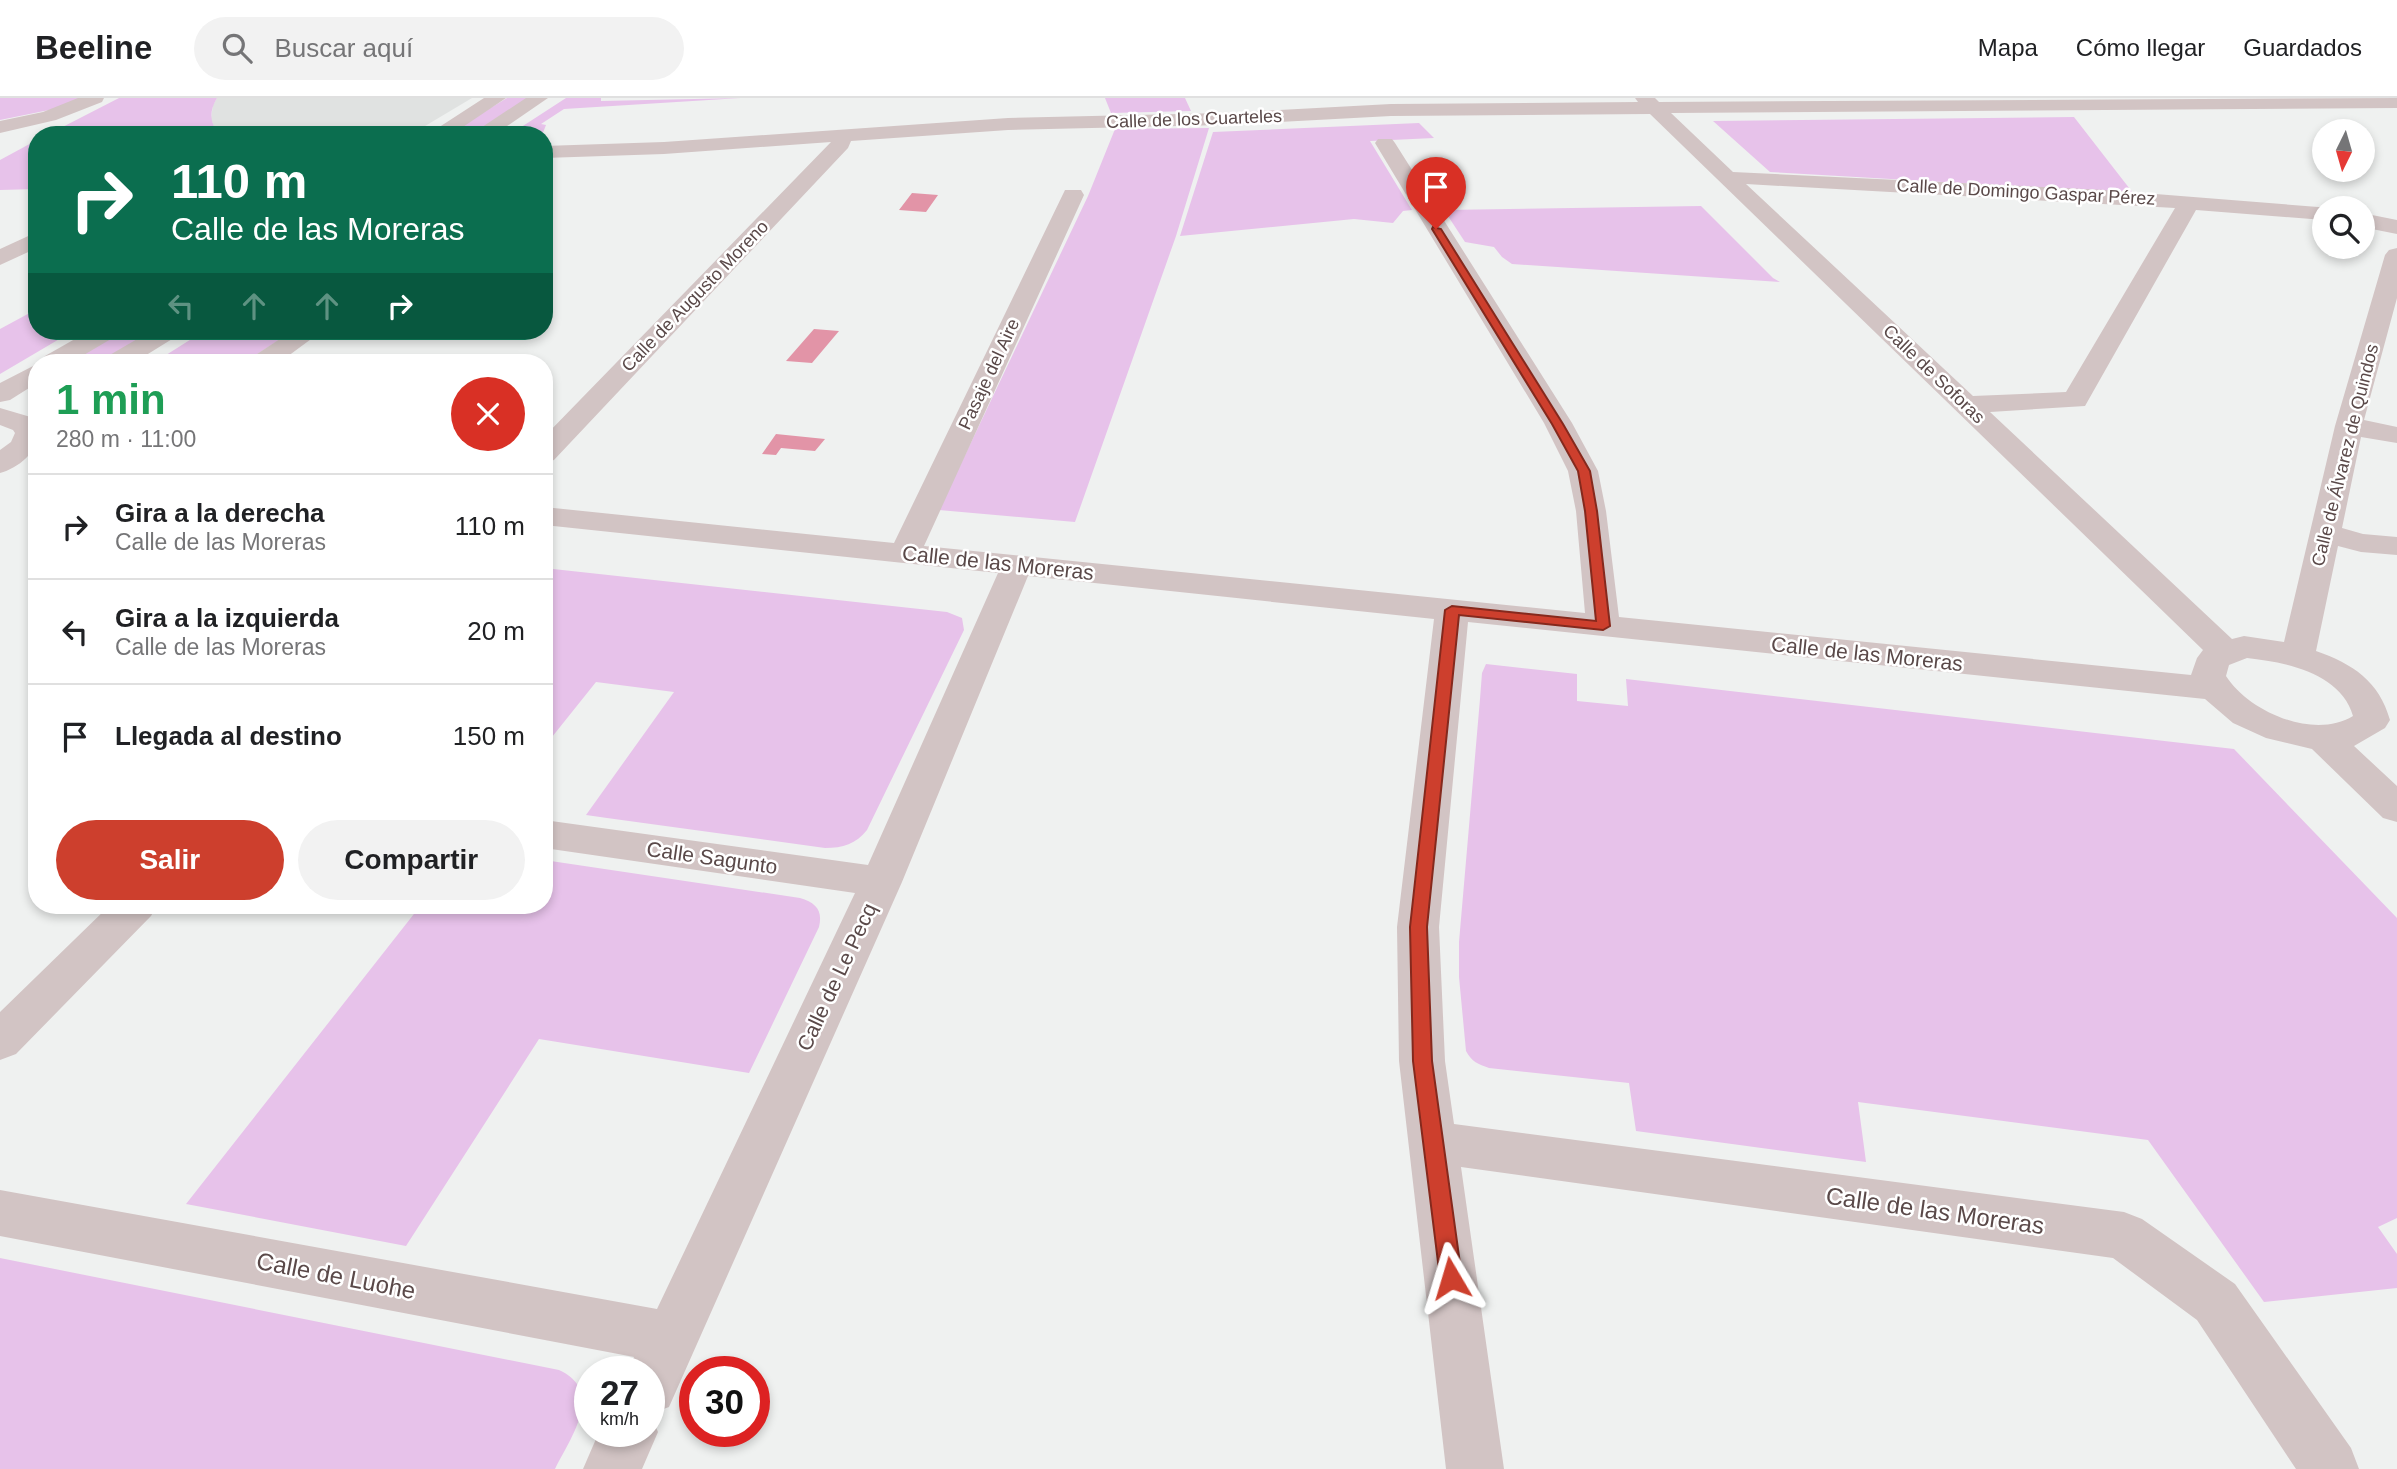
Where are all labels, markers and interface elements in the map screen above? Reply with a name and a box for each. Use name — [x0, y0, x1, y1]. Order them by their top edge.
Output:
search box — [194, 17, 684, 80]
text: Beeline — [35, 29, 152, 66]
icon: search — [218, 29, 256, 67]
text: Buscar aquí — [274, 33, 413, 63]
text: Mapa — [1978, 34, 2038, 61]
text: Cómo llegar — [2076, 34, 2205, 61]
text: Guardados — [2243, 34, 2362, 61]
street label: Calle de los Cuarteles — [1106, 106, 1282, 132]
north arrow — [2312, 119, 2375, 182]
map controls — [2312, 119, 2375, 259]
icon: right — [56, 154, 147, 245]
text: 110 m — [171, 154, 307, 208]
pin — [1406, 157, 1466, 229]
icon: arrive — [1417, 168, 1455, 206]
street label: Calle de Domingo Gaspar Pérez — [1896, 175, 2156, 209]
button: search — [2312, 196, 2375, 259]
text: Calle de las Moreras — [171, 211, 464, 247]
street label: Calle de Augusto Moreno — [618, 216, 772, 376]
icon: left — [162, 287, 200, 325]
icon: ahead — [235, 287, 273, 325]
icon: ahead — [308, 287, 346, 325]
icon: right — [381, 287, 419, 325]
street label: Pasaje del Aire — [955, 315, 1023, 433]
street label: Calle de Soforas — [1879, 321, 1989, 427]
street label: Calle de Álvarez de Quindos — [2308, 342, 2382, 568]
text: 1 min — [56, 376, 166, 423]
button: close — [451, 377, 525, 451]
text: 280 m · 11:00 — [56, 426, 196, 452]
text: Gira a la derecha — [115, 498, 325, 528]
icon: right — [56, 508, 94, 546]
text: 110 m — [455, 511, 525, 541]
text: Calle de las Moreras — [115, 529, 326, 555]
street label: Calle de las Moreras — [901, 541, 1095, 584]
text: Gira a la izquierda — [115, 603, 339, 633]
icon: left — [56, 613, 94, 651]
text: 20 m — [467, 616, 525, 646]
street label: Calle de las Moreras — [1770, 632, 1964, 675]
text: Calle de las Moreras — [115, 634, 326, 660]
icon: arrive — [56, 718, 94, 756]
text: Llegada al destino — [115, 721, 342, 751]
text: 150 m — [453, 721, 525, 751]
button: Salir — [56, 820, 284, 900]
button: Compartir — [298, 820, 525, 900]
street label: Calle Sagunto — [645, 837, 779, 878]
street label: Calle de Le Pecq — [792, 899, 881, 1054]
street label: Calle de las Moreras — [1824, 1182, 2046, 1239]
position arrow — [1414, 1241, 1488, 1315]
street label: Calle de Luohe — [254, 1247, 418, 1304]
speed limit sign: 30 — [679, 1356, 770, 1447]
text: 27 — [600, 1373, 639, 1412]
text: km/h — [600, 1409, 639, 1429]

